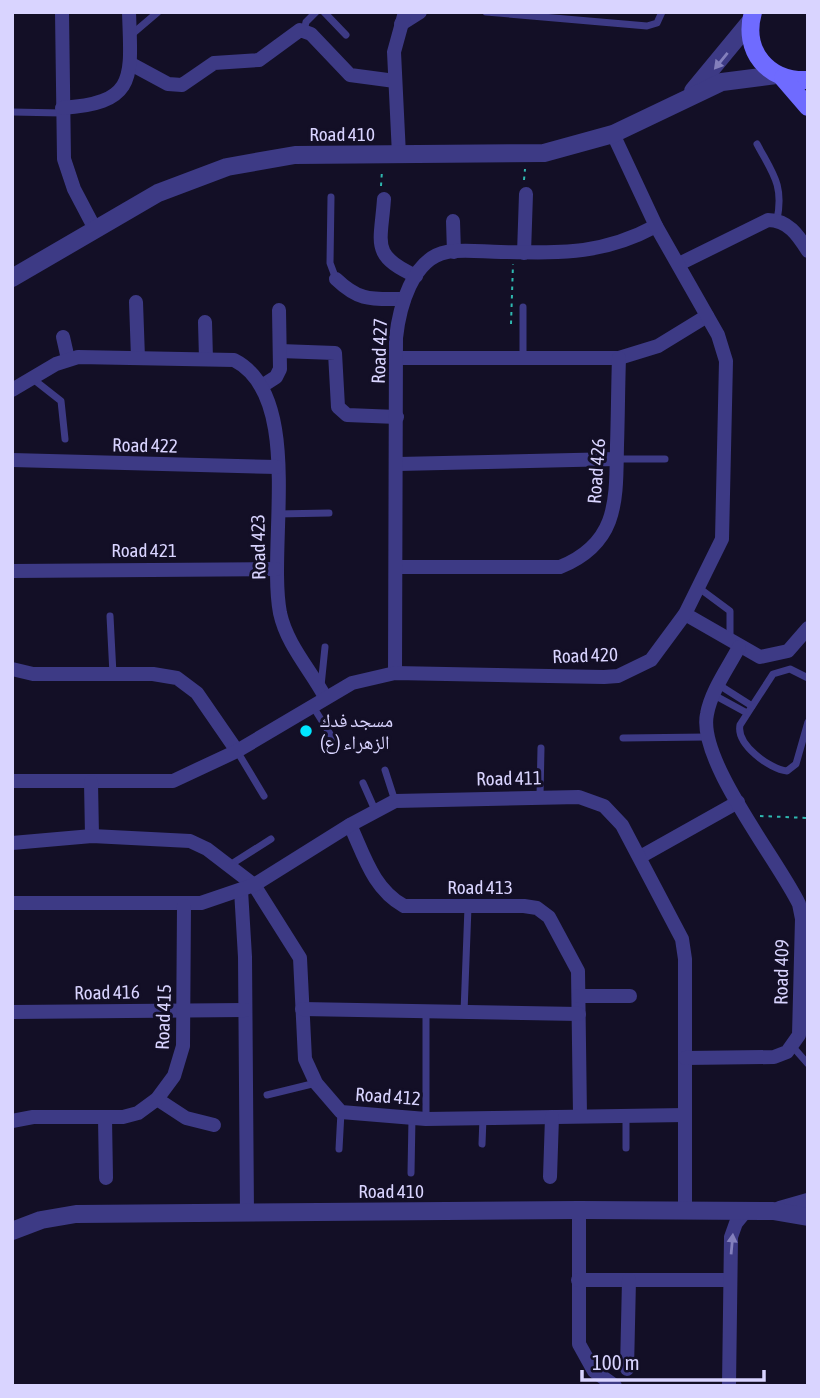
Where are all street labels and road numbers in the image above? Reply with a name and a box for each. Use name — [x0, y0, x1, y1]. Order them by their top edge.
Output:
street label: Road 410 — [309, 123, 375, 145]
street label: Road 427 — [367, 318, 391, 384]
street label: Road 422 — [112, 433, 178, 457]
street label: Road 426 — [583, 437, 609, 505]
street label: Road 423 — [246, 514, 270, 580]
street label: Road 421 — [111, 539, 177, 561]
street label: Road 420 — [552, 643, 618, 667]
street label: Road 411 — [476, 766, 542, 790]
street label: Road 413 — [447, 876, 513, 898]
street label: Road 409 — [769, 939, 793, 1005]
street label: Road 416 — [74, 980, 140, 1004]
street label: Road 415 — [151, 984, 175, 1050]
street label: Road 412 — [354, 1083, 422, 1109]
street label: Road 410 — [358, 1180, 424, 1202]

